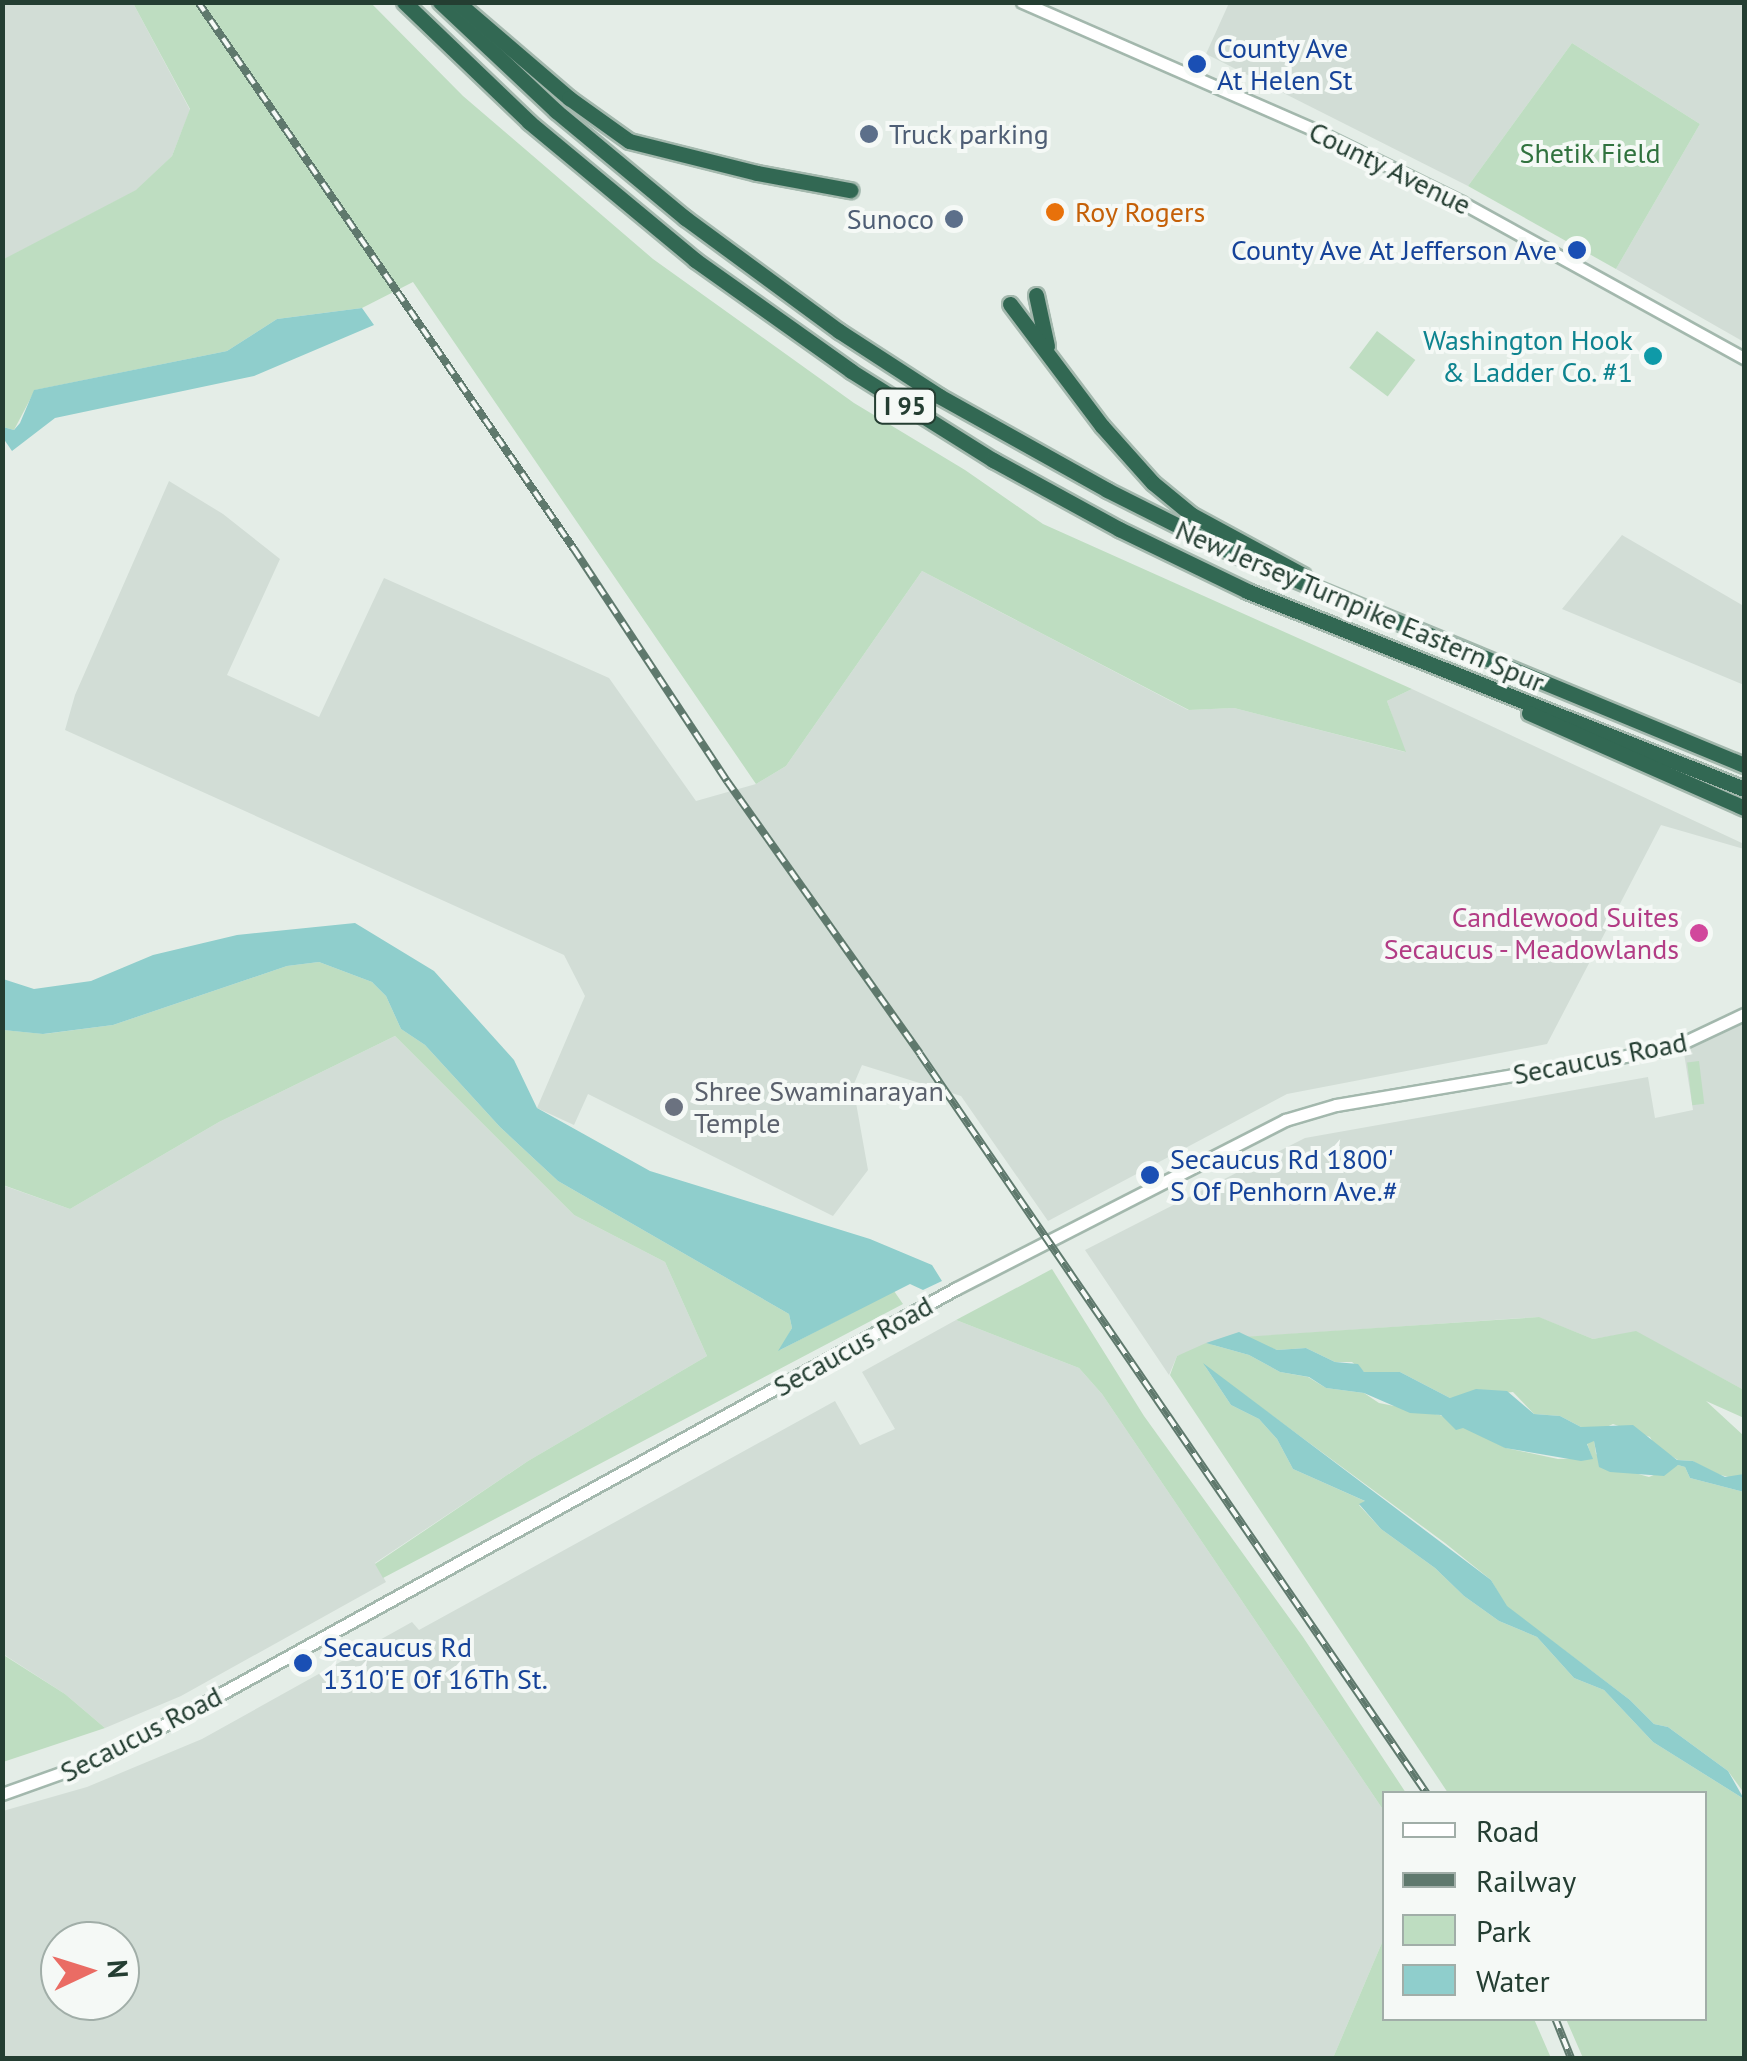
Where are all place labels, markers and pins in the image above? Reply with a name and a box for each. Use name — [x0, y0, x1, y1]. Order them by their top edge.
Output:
place label: County Ave At Helen St — [1217, 31, 1353, 97]
marker: County Ave At Helen St — [1186, 53, 1208, 75]
place label: Truck parking — [889, 117, 1050, 151]
marker: Truck parking — [858, 123, 880, 145]
place label: Roy Rogers — [1075, 195, 1206, 229]
marker: Roy Rogers — [1044, 201, 1066, 223]
place label: Sunoco — [847, 202, 934, 236]
marker: Sunoco — [943, 208, 965, 230]
place label: County Ave At Jefferson Ave — [1227, 233, 1557, 267]
marker: County Ave At Jefferson Ave — [1566, 239, 1588, 261]
place label: Washington Hook & Ladder Co. #1 — [1423, 323, 1633, 389]
marker: Washington Hook & Ladder Co. #1 — [1642, 345, 1664, 367]
place label: Candlewood Suites Secaucus - Meadowlands — [1379, 900, 1679, 966]
marker: Candlewood Suites Secaucus - Meadowlands — [1688, 922, 1710, 944]
place label: Shree Swaminarayan Temple — [694, 1074, 944, 1140]
marker: Shree Swaminarayan Temple — [663, 1096, 685, 1118]
place label: Secaucus Rd 1800' S Of Penhorn Ave.# — [1170, 1142, 1399, 1208]
marker: Secaucus Rd 1800' S Of Penhorn Ave.# — [1139, 1164, 1161, 1186]
place label: Secaucus Rd 1310'E Of 16Th St. — [323, 1630, 548, 1696]
marker: Secaucus Rd 1310'E Of 16Th St. — [292, 1652, 314, 1674]

